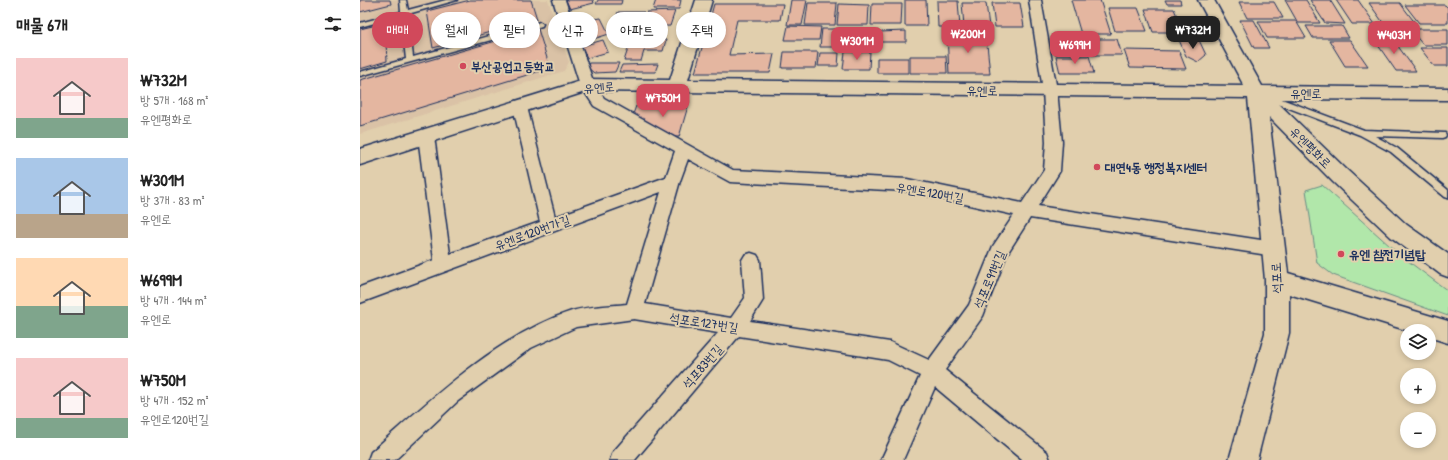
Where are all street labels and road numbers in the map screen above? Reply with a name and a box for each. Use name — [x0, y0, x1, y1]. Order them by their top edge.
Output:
street label: 유엔로 — [583, 77, 615, 97]
street label: 유엔로 — [966, 81, 998, 99]
street label: 유엔로 — [1290, 84, 1322, 102]
street label: 유엔평화로 — [1286, 122, 1336, 172]
street label: 유엔로120번길 — [894, 177, 966, 207]
street label: 유엔로120번가길 — [492, 210, 572, 254]
street label: 석포로91번길 — [969, 247, 1009, 311]
street label: 석포로 — [1266, 262, 1286, 294]
street label: 석포로127번길 — [668, 308, 740, 336]
street label: 석포83번길 — [678, 340, 726, 392]

